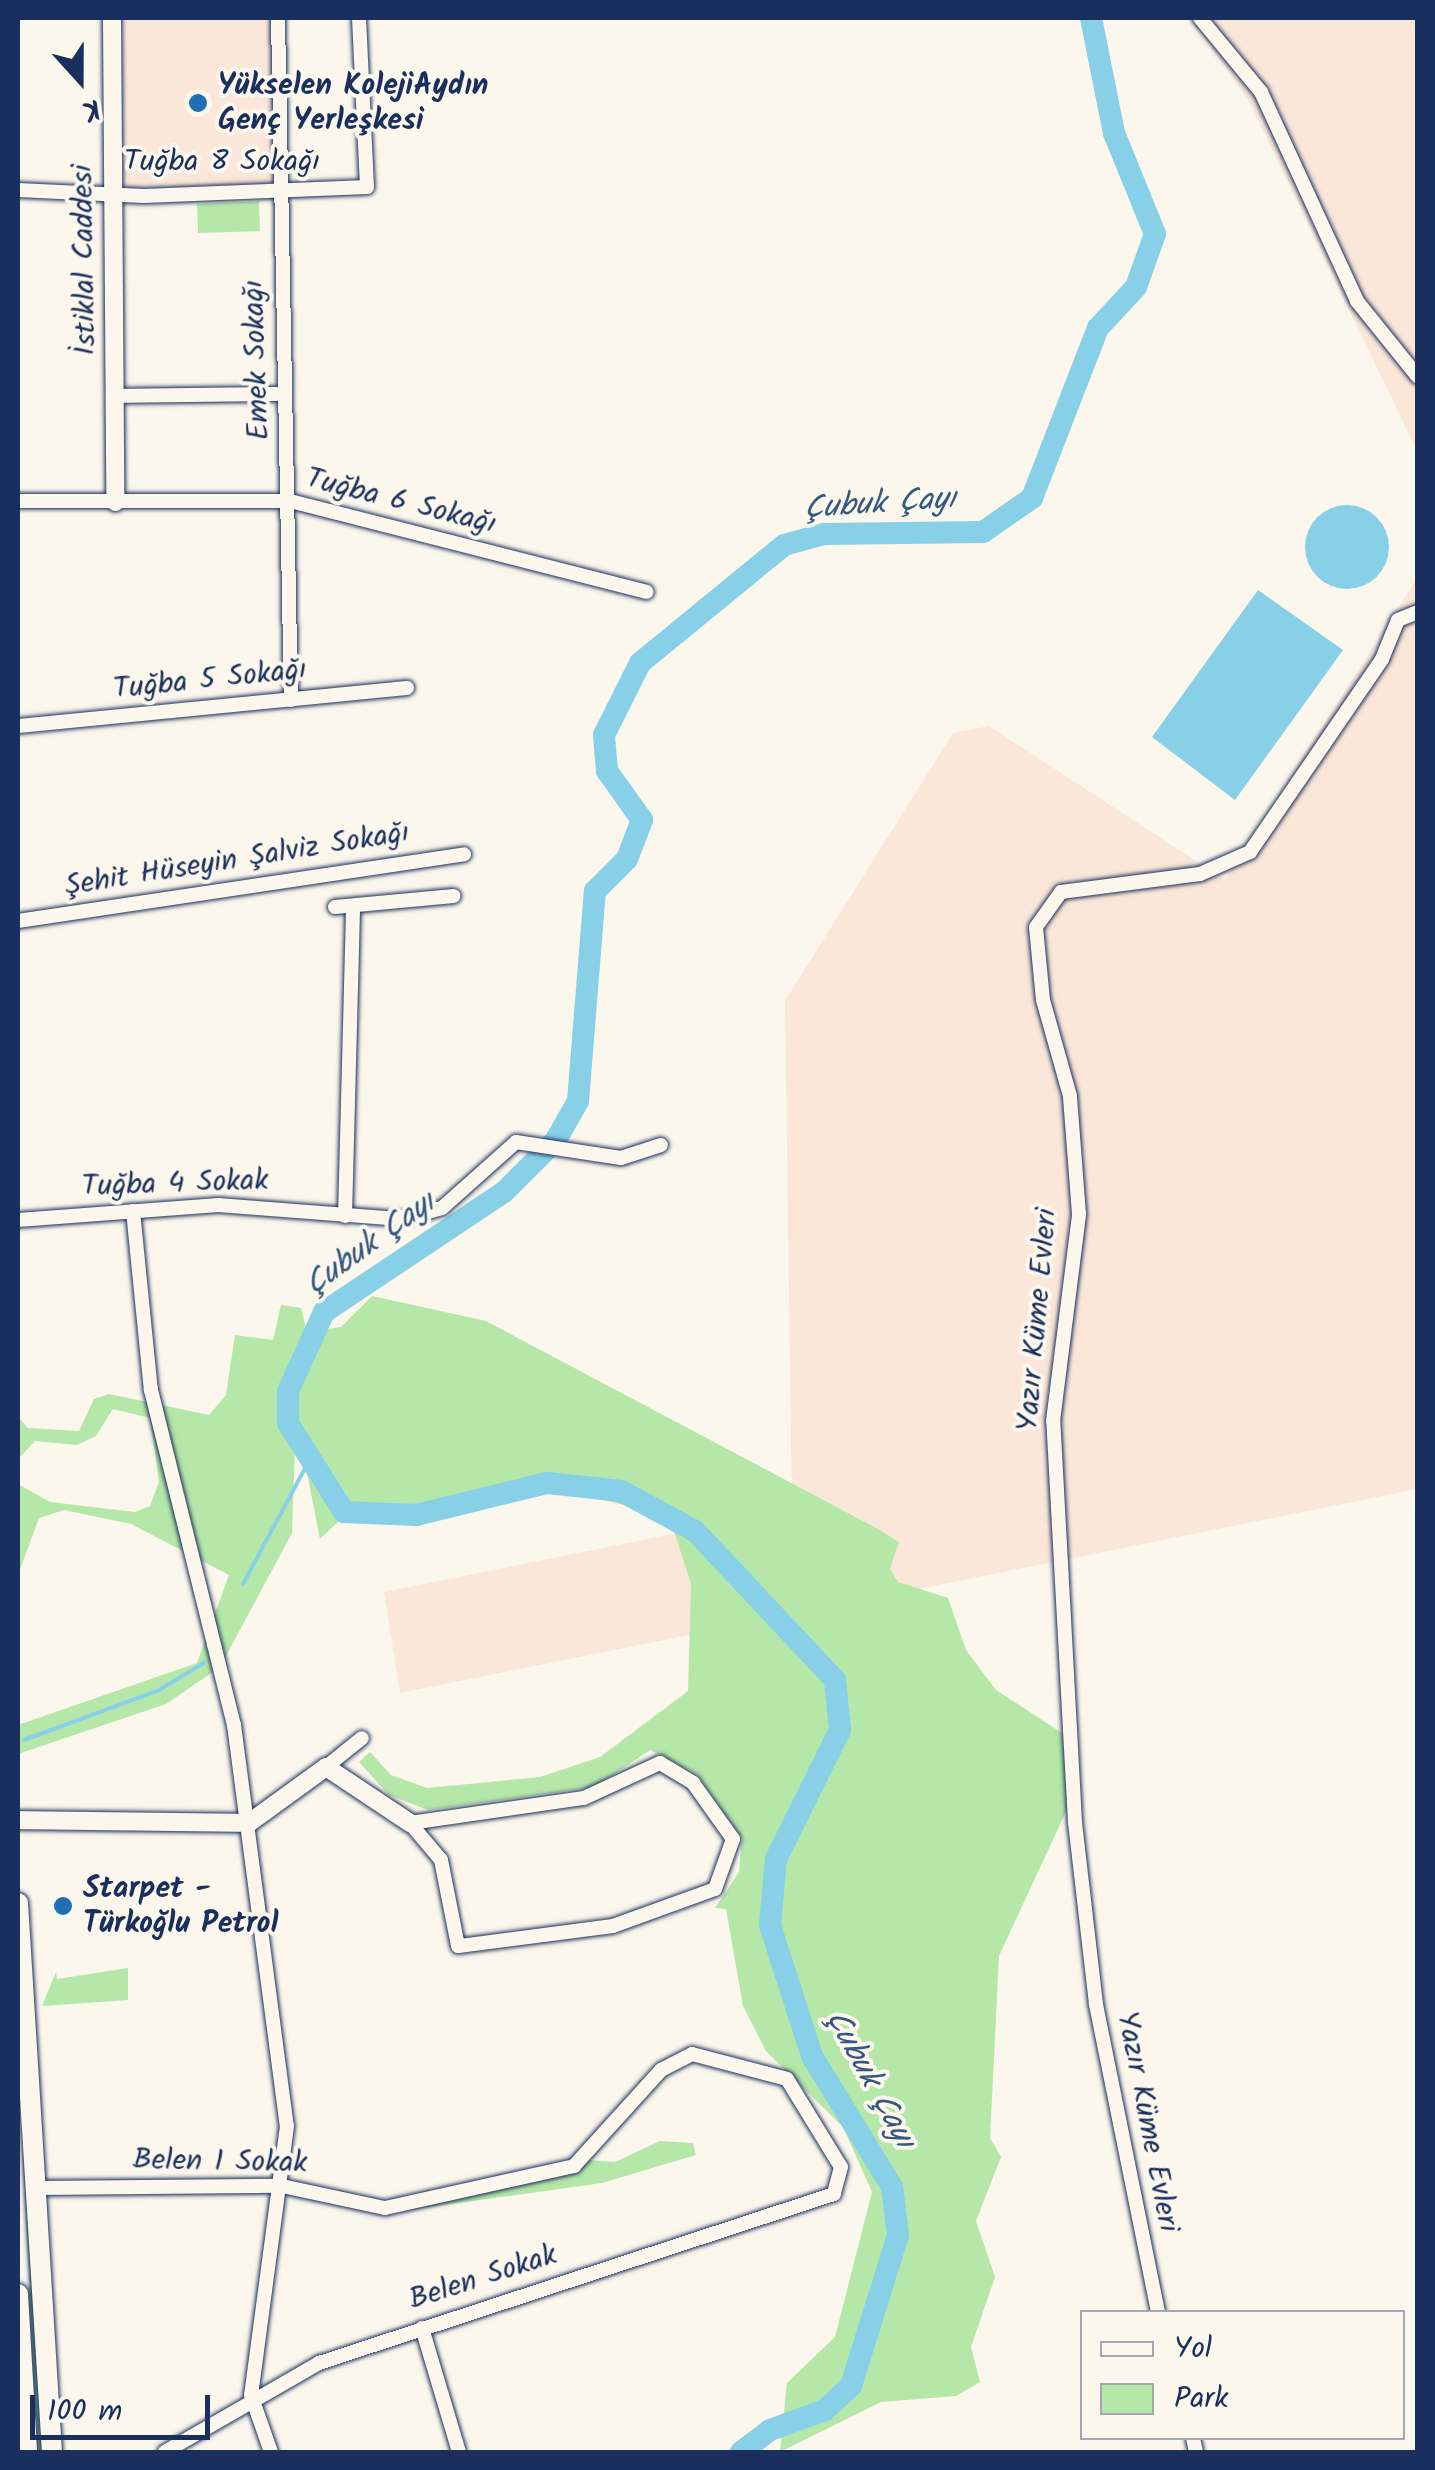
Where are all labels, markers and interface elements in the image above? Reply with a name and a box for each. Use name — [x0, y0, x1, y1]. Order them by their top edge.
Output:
north arrow — [30, 30, 130, 130]
place label: Yükselen KolejiAydın Genç Yerleşkesi — [218, 68, 488, 138]
text: K — [75, 84, 107, 132]
marker: Yükselen KolejiAydın Genç Yerleşkesi — [187, 92, 209, 114]
street label: Tuğba 8 Sokağı — [124, 144, 320, 180]
street label: İstiklal Caddesi — [65, 164, 105, 356]
street label: Emek Sokağı — [236, 279, 278, 441]
street label: Tuğba 6 Sokağı — [302, 461, 500, 543]
water label: Çubuk Çayı — [803, 481, 957, 529]
street label: Tuğba 5 Sokağı — [112, 652, 308, 708]
street label: Şehit Hüseyin Şalviz Sokağı — [62, 815, 412, 905]
street label: Tuğba 4 Sokak — [81, 1163, 269, 1205]
water label: Çubuk Çayı — [298, 1185, 444, 1305]
street label: Yazır Küme Evleri — [1010, 1207, 1066, 1433]
place label: Starpet - Türkoğlu Petrol — [83, 1871, 278, 1942]
marker: Starpet - Türkoğlu Petrol — [52, 1895, 74, 1917]
water label: Çubuk Çayı — [815, 2004, 923, 2156]
street label: Yazır Küme Evleri — [1108, 2009, 1186, 2235]
street label: Belen 1 Sokak — [132, 2142, 308, 2182]
street label: Belen Sokak — [405, 2237, 561, 2319]
legend — [1080, 2310, 1405, 2440]
text: Yol — [1174, 2325, 1212, 2373]
scale bar — [35, 2375, 215, 2437]
text: Park — [1174, 2375, 1228, 2423]
text: 100 m — [47, 2388, 122, 2436]

